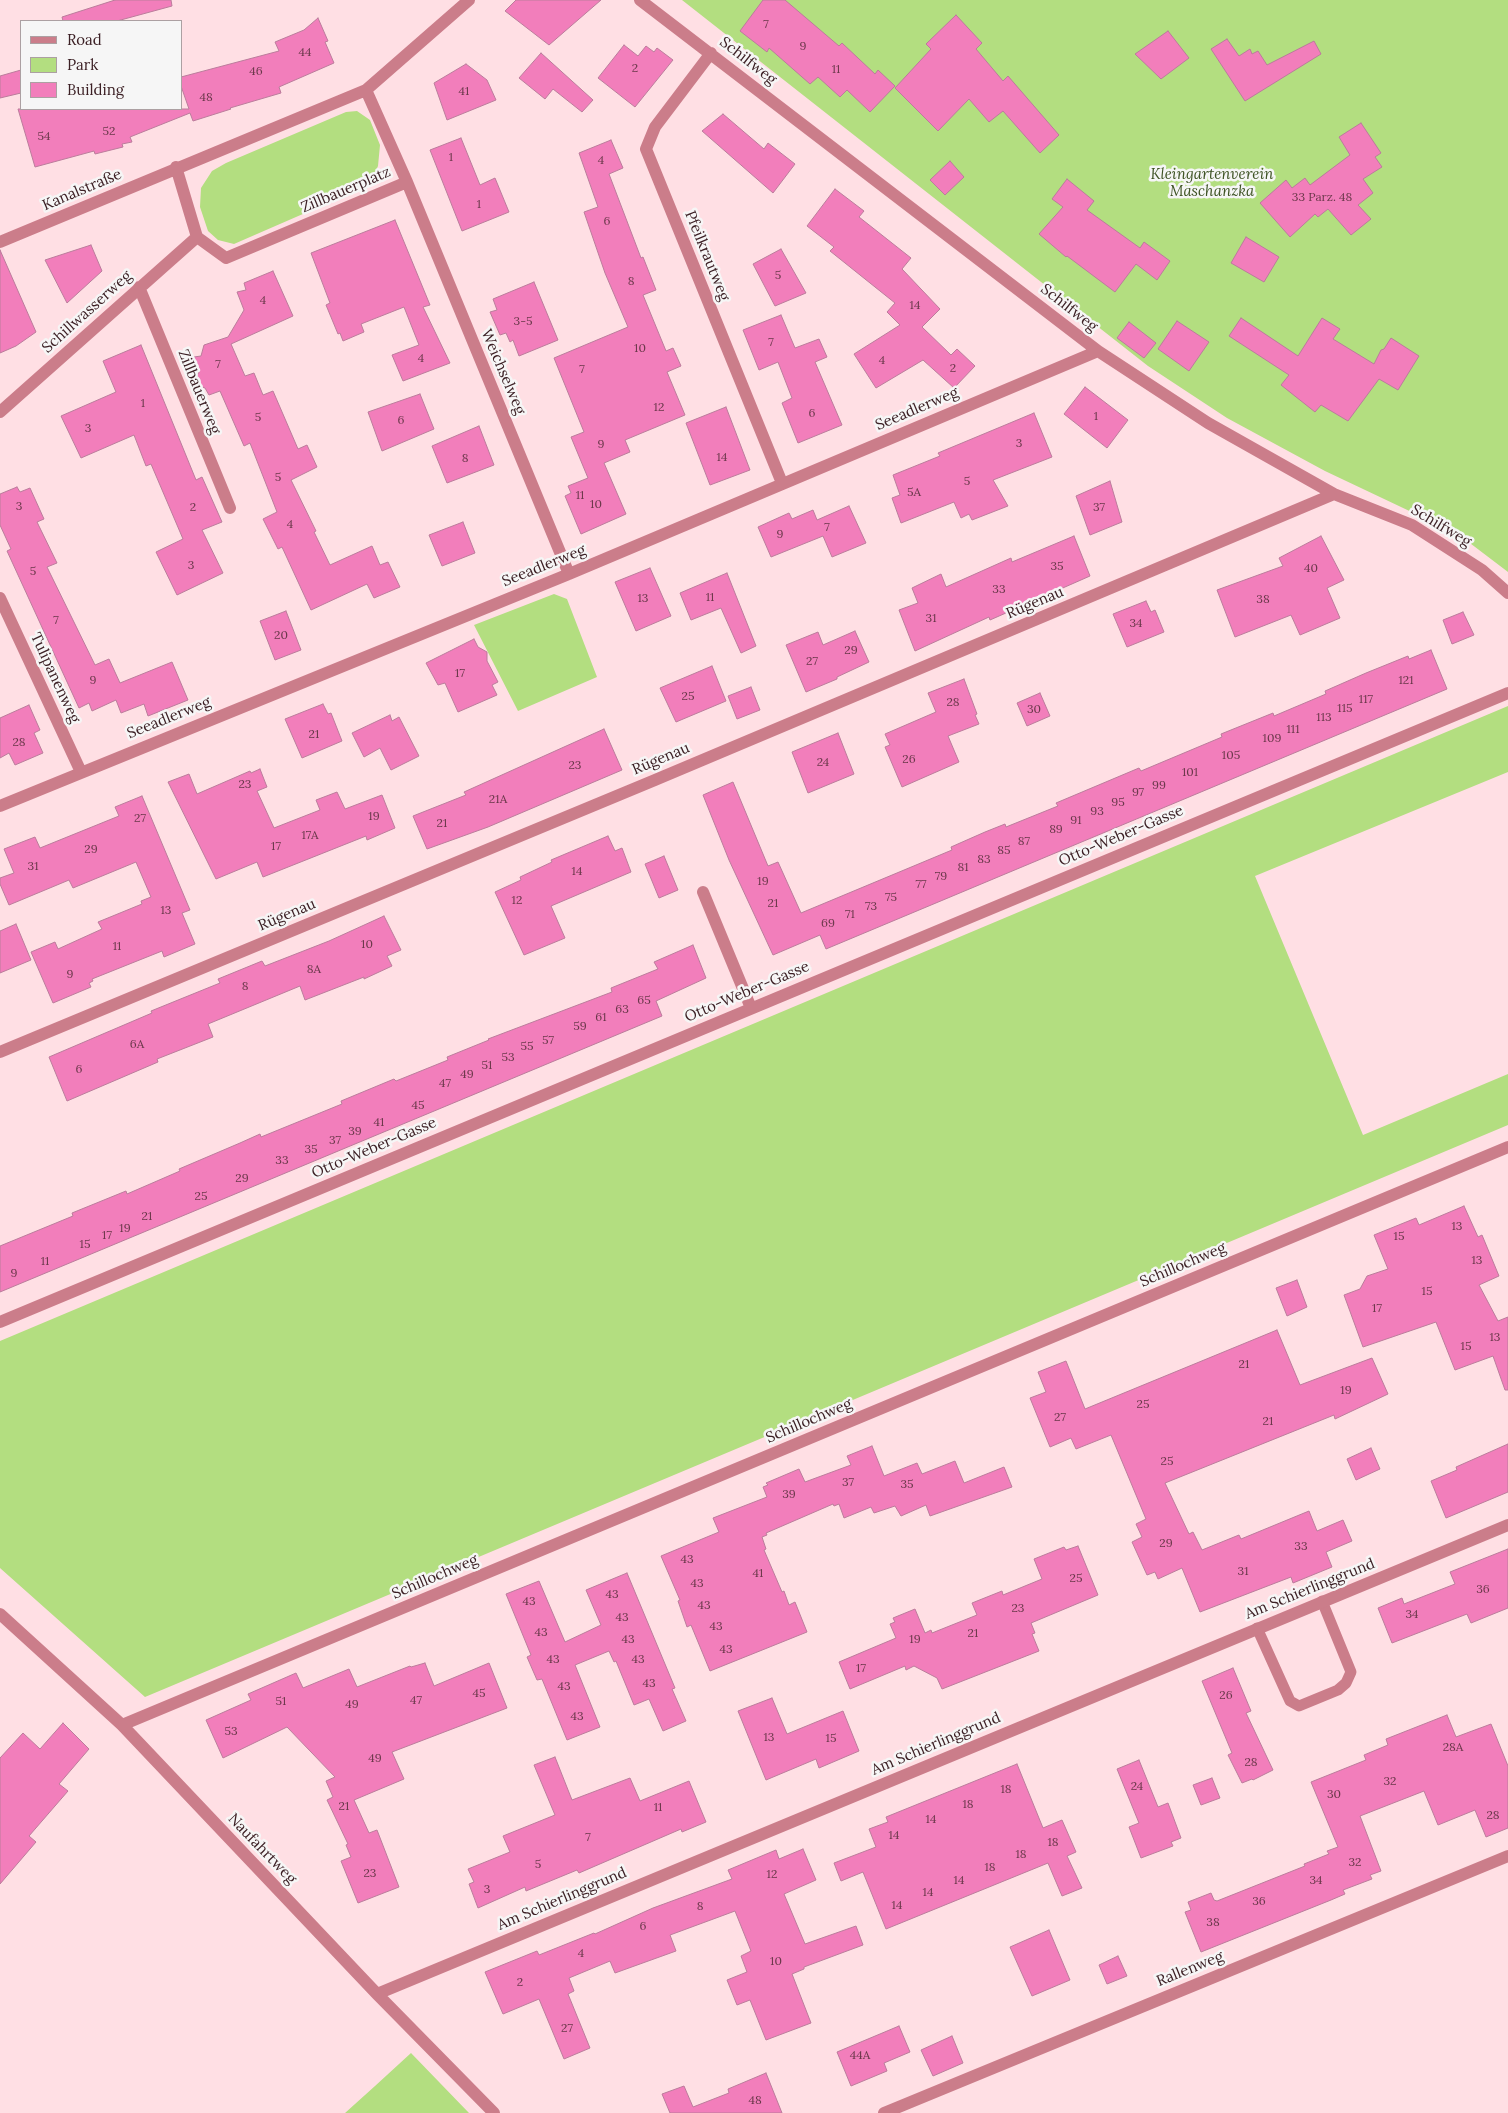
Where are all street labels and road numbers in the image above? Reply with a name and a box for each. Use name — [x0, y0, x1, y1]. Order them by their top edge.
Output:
street label: Schilfweg — [716, 33, 780, 89]
street label: Zillbauerplatz — [299, 163, 393, 217]
street label: Kanalstraße — [40, 165, 124, 215]
street label: Pfeilkrautweg — [681, 208, 733, 304]
street label: Schillwasserweg — [39, 267, 135, 357]
street label: Schilfweg — [1037, 280, 1101, 336]
street label: Weichselweg — [477, 327, 529, 417]
street label: Zillbauerweg — [174, 347, 224, 437]
street label: Seeadlerweg — [873, 383, 961, 435]
street label: Schilfweg — [1407, 501, 1475, 551]
street label: Seeadlerweg — [500, 541, 588, 591]
street label: Rügenau — [1004, 583, 1066, 623]
street label: Tulipanenweg — [26, 630, 84, 726]
street label: Seeadlerweg — [125, 693, 213, 743]
street label: Rügenau — [630, 739, 692, 779]
street label: Otto-Weber-Gasse — [1056, 802, 1186, 870]
street label: Rügenau — [256, 895, 318, 935]
street label: Otto-Weber-Gasse — [682, 958, 812, 1026]
street label: Otto-Weber-Gasse — [309, 1114, 439, 1182]
street label: Schillochweg — [1137, 1239, 1229, 1291]
street label: Schillochweg — [763, 1395, 855, 1447]
street label: Schillochweg — [389, 1551, 481, 1603]
street label: Am Schierlinggrund — [1242, 1555, 1378, 1623]
street label: Am Schierlinggrund — [869, 1709, 1003, 1779]
street label: Naufahrtweg — [224, 1810, 300, 1888]
street label: Am Schierlinggrund — [495, 1864, 629, 1934]
street label: Rallenweg — [1154, 1947, 1226, 1991]

